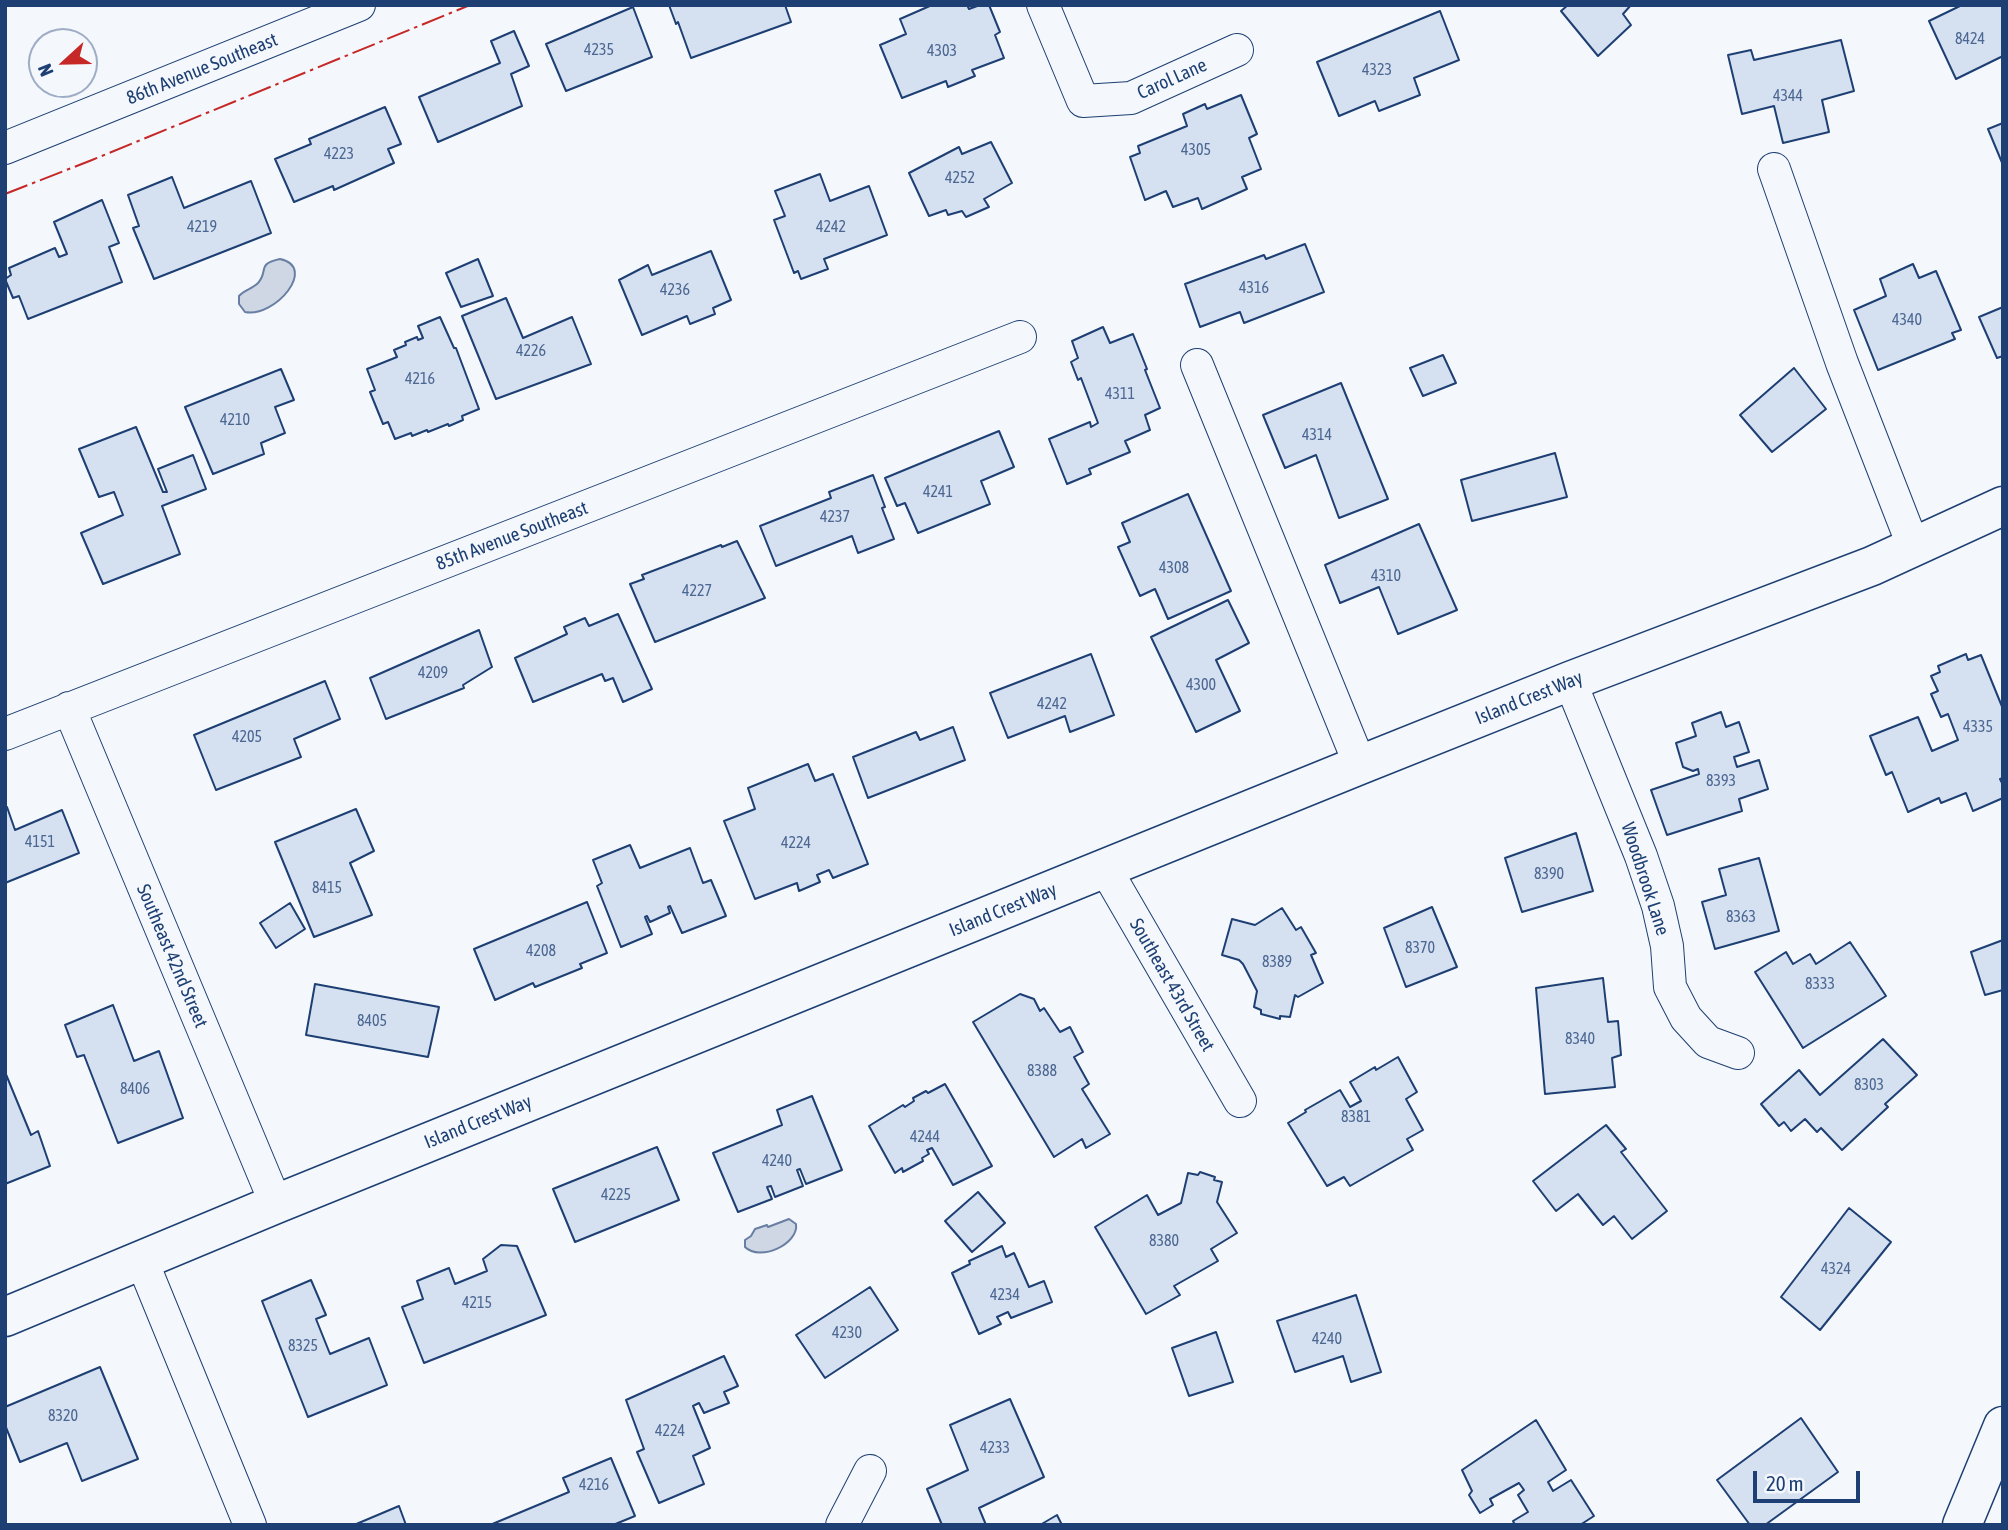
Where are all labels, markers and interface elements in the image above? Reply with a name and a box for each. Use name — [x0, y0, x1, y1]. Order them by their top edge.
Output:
north arrow — [28, 28, 98, 98]
street label: 86th Avenue Southeast — [123, 28, 281, 110]
house number: 8424 — [1955, 29, 1985, 49]
house number: 4235 — [584, 40, 614, 60]
house number: 4303 — [927, 41, 957, 61]
street label: Carol Lane — [1134, 54, 1210, 104]
house number: 4323 — [1362, 60, 1392, 80]
text: N — [33, 61, 58, 79]
house number: 4344 — [1773, 86, 1803, 106]
house number: 4305 — [1181, 140, 1211, 160]
house number: 4223 — [324, 144, 354, 164]
house number: 4252 — [945, 168, 975, 188]
house number: 4219 — [187, 217, 217, 237]
house number: 4242 — [816, 217, 846, 237]
house number: 4316 — [1239, 278, 1269, 298]
house number: 4236 — [660, 280, 690, 300]
house number: 4340 — [1892, 310, 1922, 330]
house number: 4226 — [516, 341, 546, 361]
house number: 4216 — [405, 369, 435, 389]
house number: 4311 — [1105, 384, 1135, 404]
house number: 4210 — [220, 410, 250, 430]
house number: 4314 — [1302, 425, 1332, 445]
house number: 4241 — [923, 482, 953, 502]
street label: 85th Avenue Southeast — [433, 497, 591, 575]
house number: 4237 — [820, 507, 850, 527]
house number: 4308 — [1159, 558, 1189, 578]
house number: 4310 — [1371, 566, 1401, 586]
house number: 4227 — [682, 581, 712, 601]
house number: 4209 — [418, 663, 448, 683]
street label: Island Crest Way — [1472, 666, 1586, 730]
house number: 4300 — [1186, 675, 1216, 695]
house number: 4242 — [1037, 694, 1067, 714]
house number: 4335 — [1963, 717, 1993, 737]
house number: 4205 — [232, 727, 262, 747]
house number: 8393 — [1706, 771, 1736, 791]
street label: Woodbrook Lane — [1616, 820, 1674, 938]
house number: 4151 — [25, 832, 55, 852]
house number: 4224 — [781, 833, 811, 853]
house number: 8390 — [1534, 864, 1564, 884]
house number: 8415 — [312, 878, 342, 898]
street label: Island Crest Way — [946, 878, 1060, 942]
street label: Southeast 42nd Street — [132, 881, 212, 1031]
house number: 8363 — [1726, 907, 1756, 927]
street label: Southeast 43rd Street — [1125, 914, 1219, 1056]
house number: 8370 — [1405, 938, 1435, 958]
house number: 4208 — [526, 941, 556, 961]
house number: 8389 — [1262, 952, 1292, 972]
house number: 8333 — [1805, 974, 1835, 994]
house number: 8405 — [357, 1011, 387, 1031]
house number: 8340 — [1565, 1029, 1595, 1049]
house number: 8388 — [1027, 1061, 1057, 1081]
house number: 8303 — [1854, 1075, 1884, 1095]
house number: 8406 — [120, 1079, 150, 1099]
street label: Island Crest Way — [421, 1090, 535, 1154]
house number: 8381 — [1341, 1107, 1371, 1127]
house number: 4244 — [910, 1127, 940, 1147]
house number: 4240 — [762, 1151, 792, 1171]
house number: 4225 — [601, 1185, 631, 1205]
house number: 8380 — [1149, 1231, 1179, 1251]
house number: 4324 — [1821, 1259, 1851, 1279]
house number: 4234 — [990, 1285, 1020, 1305]
house number: 4215 — [462, 1293, 492, 1313]
house number: 4230 — [832, 1323, 862, 1343]
house number: 4240 — [1312, 1329, 1342, 1349]
house number: 8325 — [288, 1336, 318, 1356]
house number: 8320 — [48, 1406, 78, 1426]
house number: 4224 — [655, 1421, 685, 1441]
house number: 4233 — [980, 1438, 1010, 1458]
scale bar — [1756, 1456, 1863, 1500]
text: 20 m — [1766, 1471, 1804, 1495]
house number: 4216 — [579, 1475, 609, 1495]

